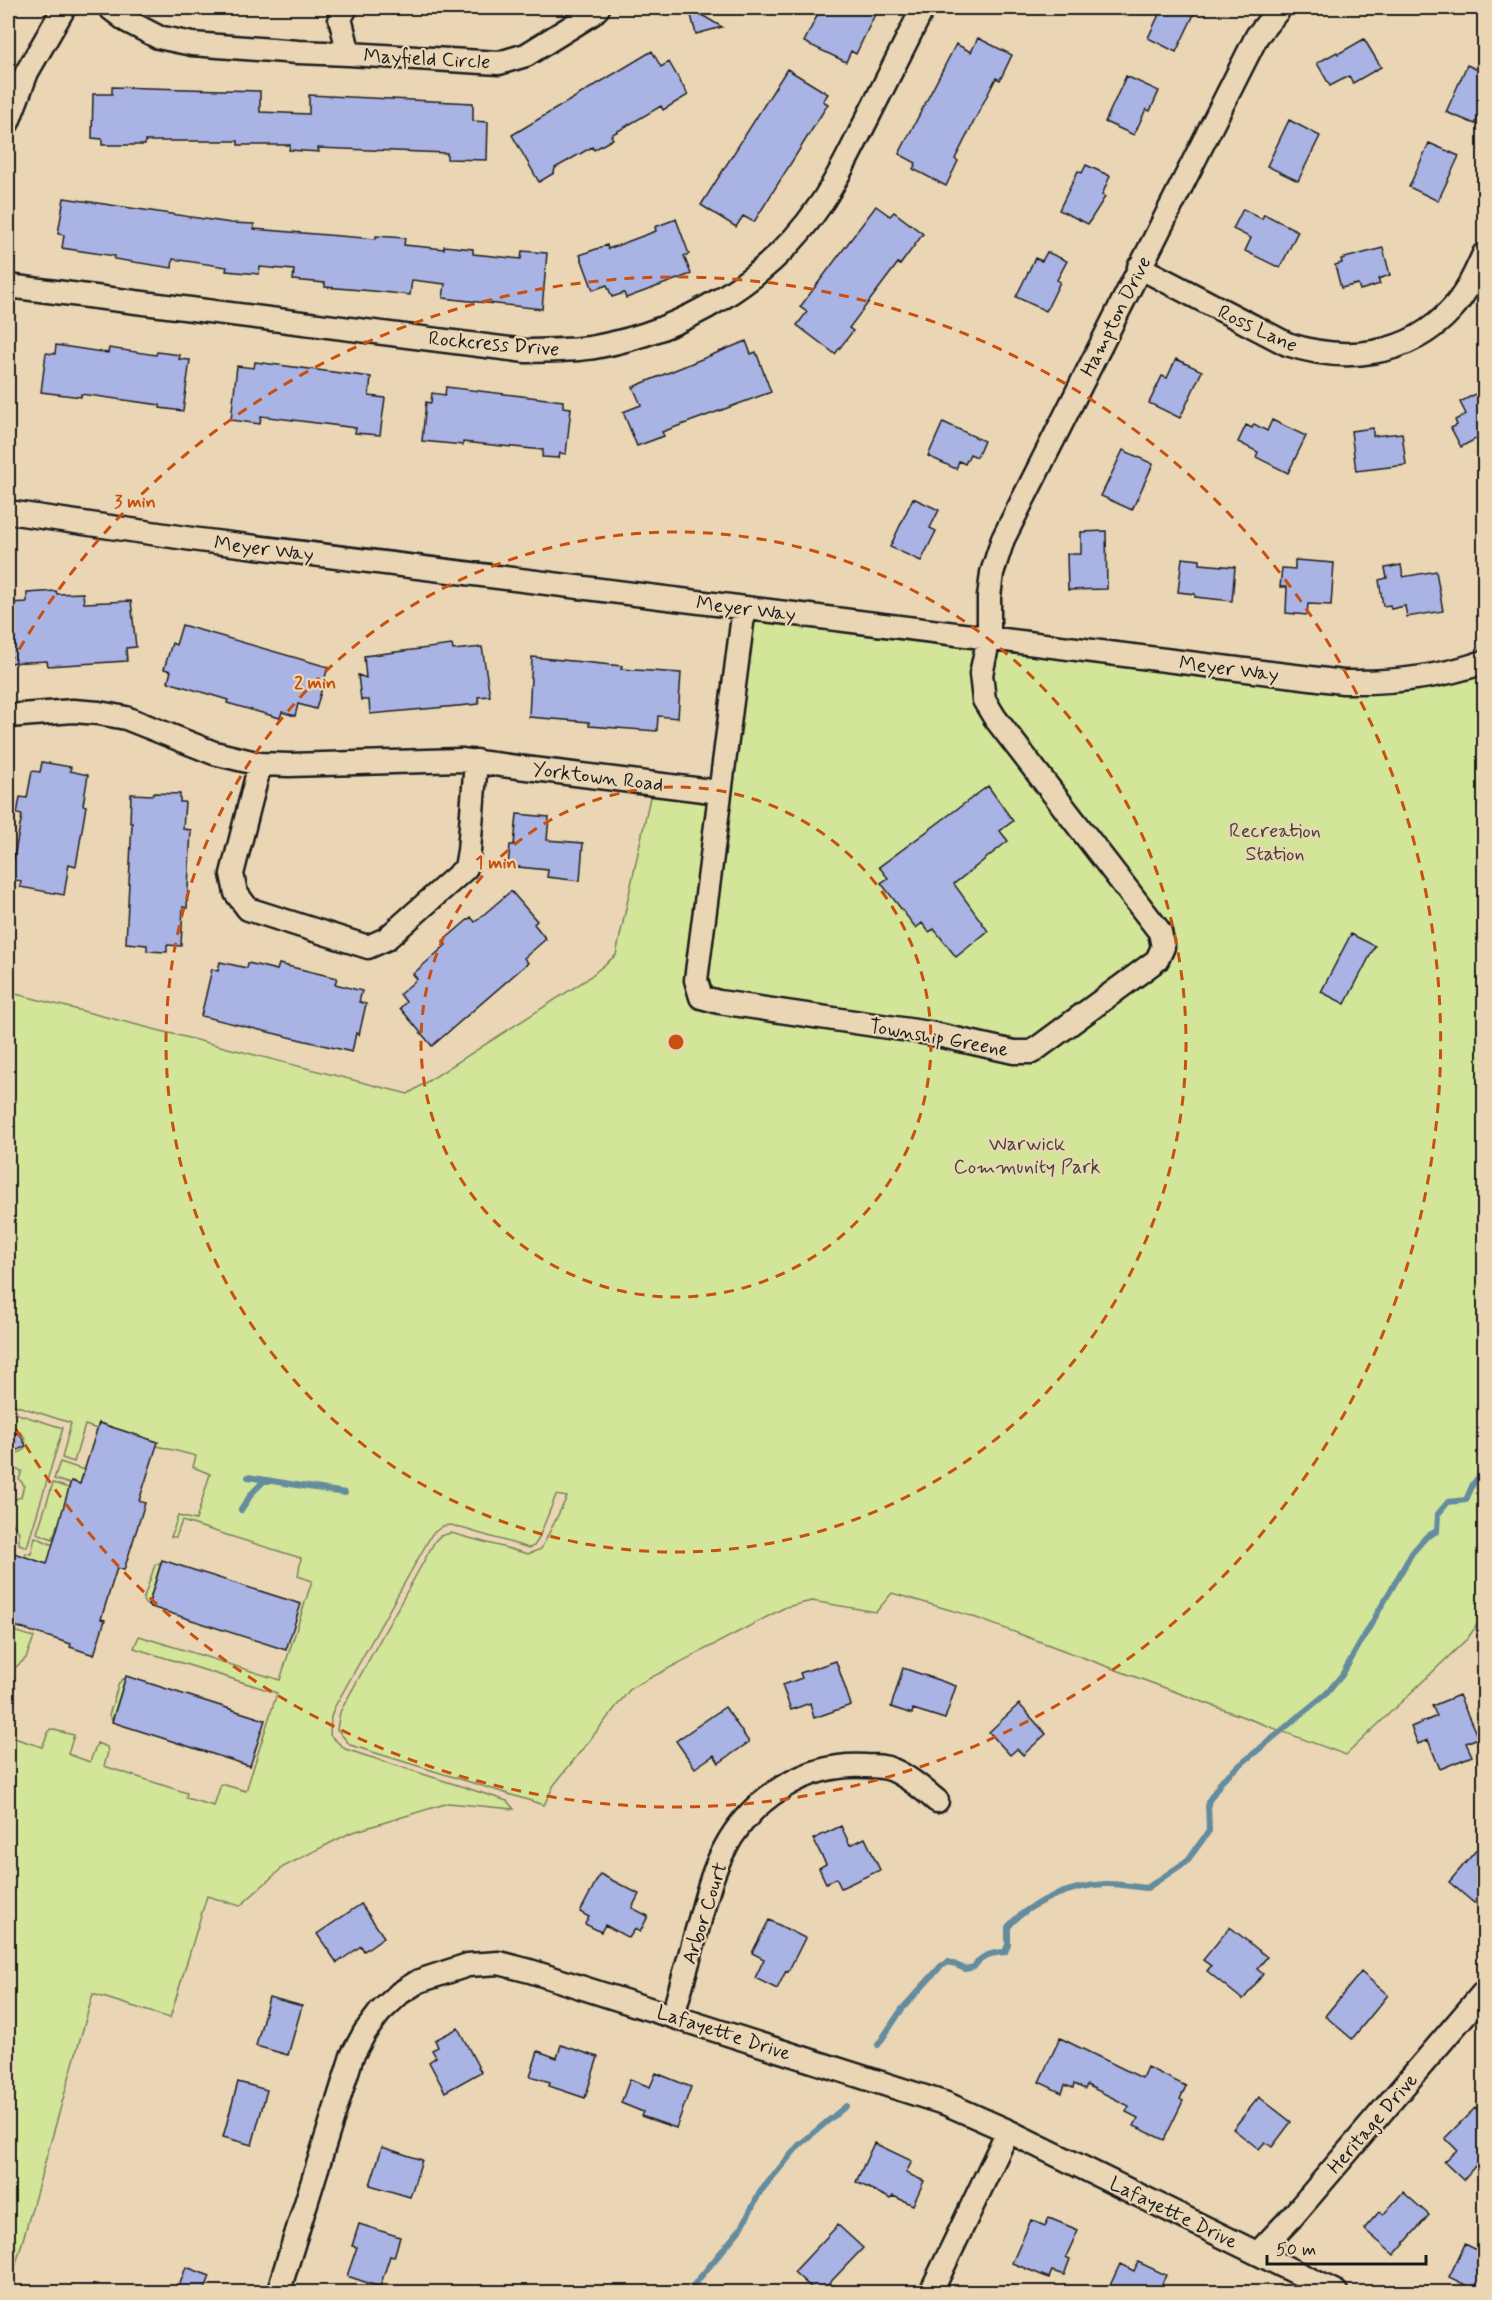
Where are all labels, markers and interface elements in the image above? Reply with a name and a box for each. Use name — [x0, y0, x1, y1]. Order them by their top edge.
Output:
street label: Mayfield Circle — [363, 43, 491, 76]
street label: Hampton Drive — [1074, 252, 1158, 381]
street label: Ross Lane — [1213, 299, 1302, 360]
street label: Rockcress Drive — [427, 325, 560, 364]
text: 3 min — [114, 490, 156, 514]
street label: Meyer Way — [212, 530, 315, 569]
street label: Meyer Way — [694, 590, 797, 629]
street label: Meyer Way — [1177, 650, 1280, 689]
text: 2 min — [294, 671, 336, 695]
street label: Yorktown Road — [531, 756, 665, 799]
park label: Recreation Station — [1229, 818, 1321, 868]
text: 1 min — [475, 851, 517, 875]
street label: Township Greene — [867, 1013, 1011, 1064]
centre of rings — [666, 1032, 686, 1052]
park label: Warwick Community Park — [953, 1131, 1101, 1181]
street label: Arbor Court — [676, 1859, 735, 1968]
street label: Lafayette Drive — [653, 1999, 794, 2068]
street label: Heritage Drive — [1322, 2068, 1425, 2180]
street label: Lafayette Drive — [1105, 2171, 1242, 2256]
scale bar — [1267, 2228, 1426, 2266]
text: 50 m — [1276, 2238, 1316, 2262]

